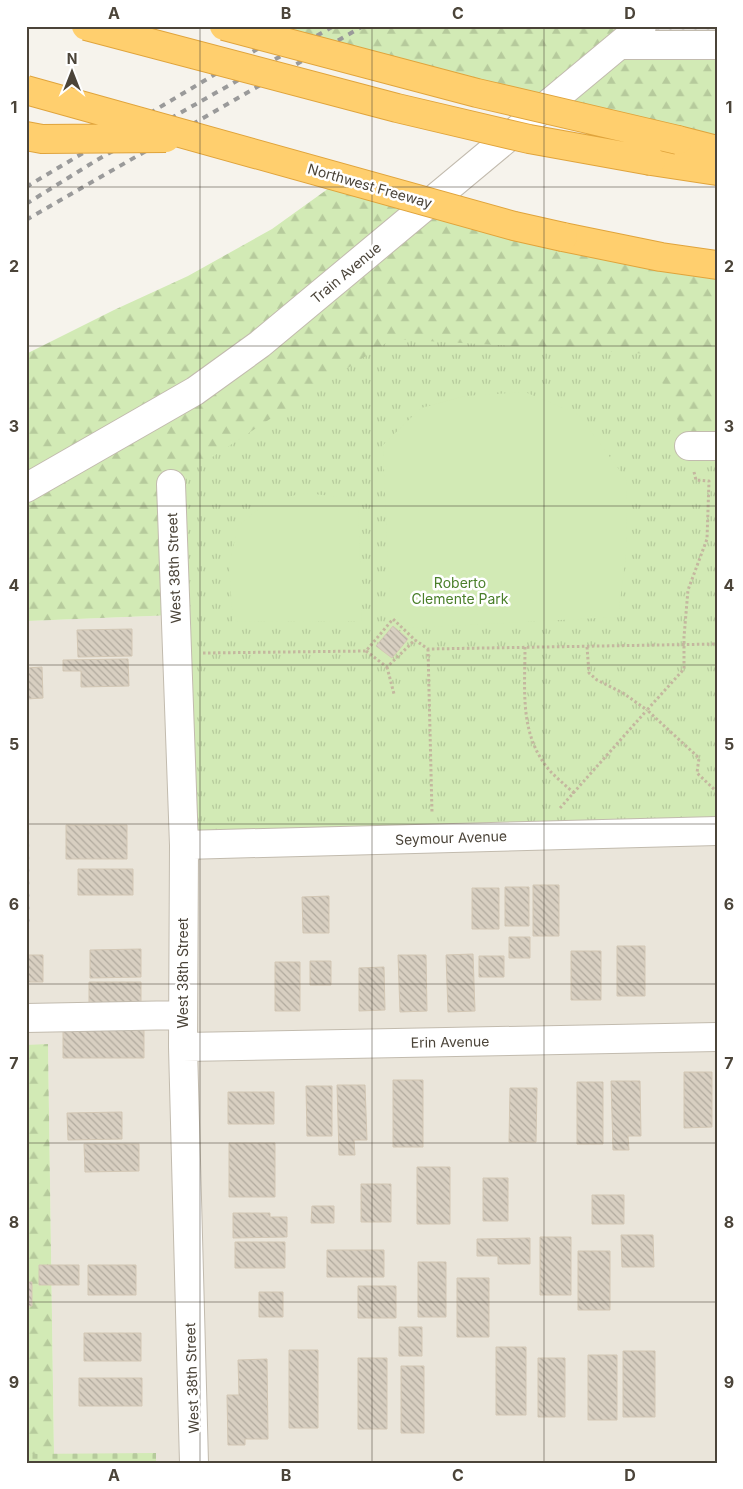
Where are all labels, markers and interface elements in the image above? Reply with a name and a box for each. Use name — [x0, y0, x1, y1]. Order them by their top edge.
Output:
text: A — [108, 3, 120, 23]
text: B — [281, 3, 291, 23]
text: C — [452, 3, 464, 23]
text: D — [624, 3, 636, 23]
north arrow — [48, 48, 98, 98]
text: N — [67, 50, 77, 67]
text: 1 — [11, 97, 17, 117]
text: 1 — [726, 97, 732, 117]
street label: Northwest Freeway — [306, 160, 434, 211]
street label: Train Avenue — [307, 238, 384, 307]
text: 2 — [9, 256, 19, 276]
text: 2 — [724, 256, 734, 276]
text: 3 — [9, 416, 19, 436]
text: 3 — [724, 416, 734, 436]
street label: West 38th Street — [163, 512, 184, 624]
park label: Roberto Clemente Park — [412, 574, 509, 607]
text: 4 — [9, 575, 20, 595]
text: 4 — [724, 575, 735, 595]
text: 5 — [9, 734, 19, 754]
text: 5 — [724, 734, 734, 754]
street label: Seymour Avenue — [395, 827, 507, 848]
text: 6 — [9, 894, 19, 914]
text: 6 — [724, 894, 734, 914]
street label: West 38th Street — [174, 917, 191, 1028]
street label: Erin Avenue — [411, 1032, 489, 1051]
text: 7 — [9, 1053, 19, 1073]
text: 7 — [724, 1053, 734, 1073]
text: 8 — [9, 1212, 19, 1232]
text: 8 — [724, 1212, 734, 1232]
street label: West 38th Street — [181, 1322, 202, 1434]
text: 9 — [9, 1372, 19, 1392]
text: 9 — [724, 1372, 734, 1392]
text: A — [108, 1465, 120, 1485]
text: B — [281, 1465, 291, 1485]
text: C — [452, 1465, 464, 1485]
text: D — [624, 1465, 636, 1485]

